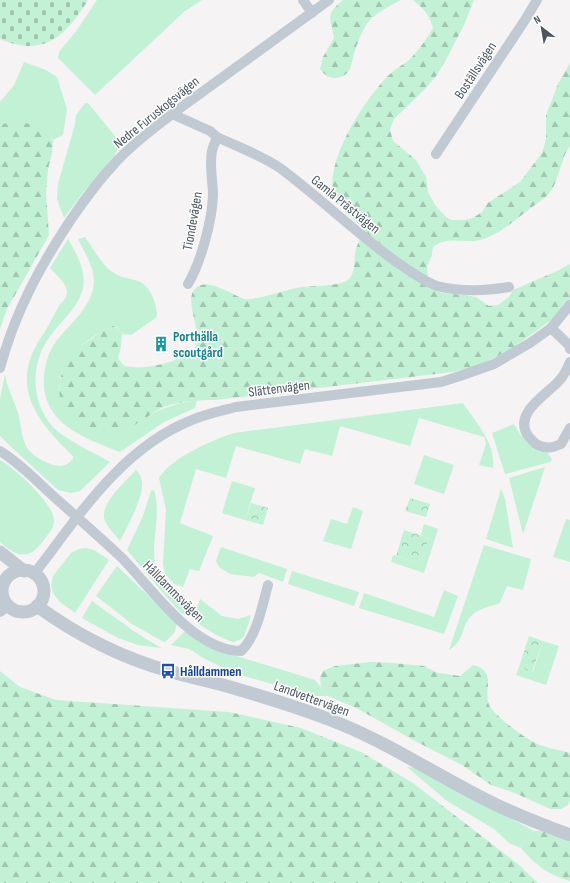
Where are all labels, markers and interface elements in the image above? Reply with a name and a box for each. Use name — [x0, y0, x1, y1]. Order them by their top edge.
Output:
north arrow — [522, 8, 562, 48]
text: N — [531, 13, 543, 27]
street label: Boställsvägen — [451, 39, 500, 102]
street label: Nedre Furuskogsvägen — [110, 73, 203, 152]
street label: Gamla Prästvägen — [308, 171, 384, 237]
street label: Tiondevägen — [179, 190, 206, 252]
place label: Porthälla scoutgård — [173, 328, 223, 361]
building icon: Porthälla scoutgård — [152, 335, 170, 353]
street label: Slättenvägen — [247, 376, 311, 401]
street label: Hålldammsvägen — [139, 557, 208, 626]
bus stop icon: Hålldammen — [159, 662, 177, 680]
place label: Hålldammen — [180, 663, 241, 680]
street label: Landvettervägen — [272, 677, 352, 720]

